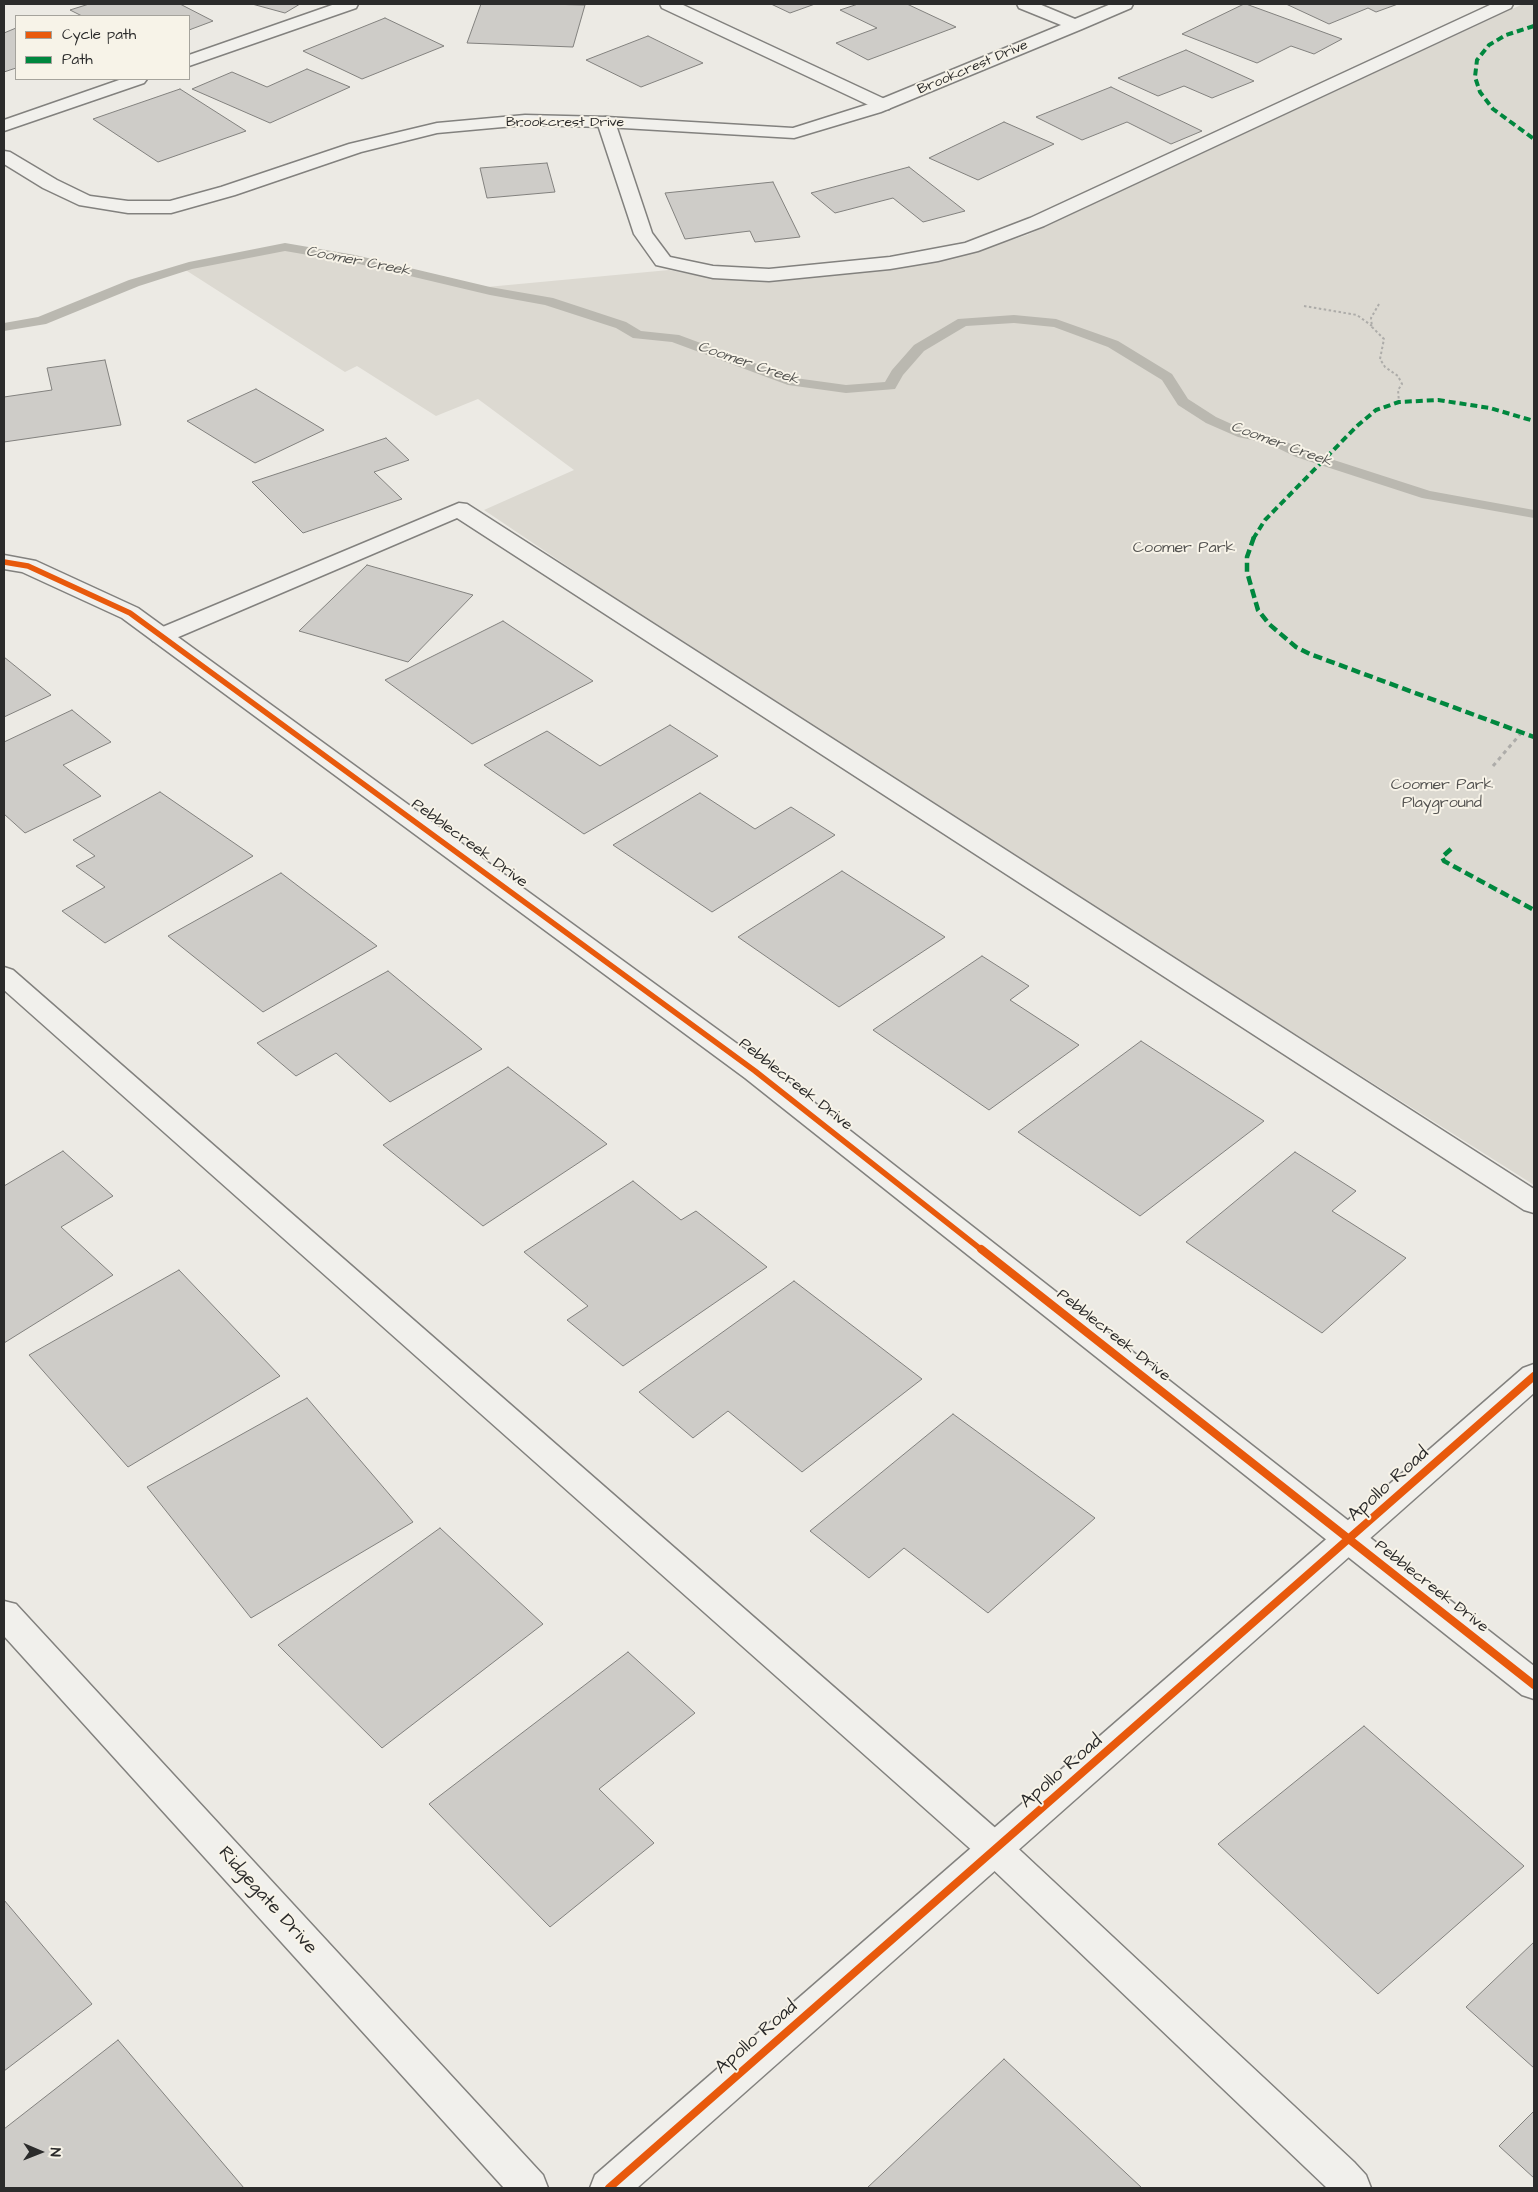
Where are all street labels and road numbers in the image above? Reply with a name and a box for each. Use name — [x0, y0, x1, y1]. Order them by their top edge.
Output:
street label: Brookcrest Drive — [915, 37, 1031, 99]
street label: Brookcrest Drive — [506, 115, 624, 131]
street label: Pebblecreek Drive — [407, 795, 531, 893]
street label: Pebblecreek Drive — [734, 1035, 856, 1135]
street label: Pebblecreek Drive — [1052, 1286, 1174, 1386]
street label: Apollo Road — [1344, 1443, 1434, 1527]
street label: Pebblecreek Drive — [1370, 1537, 1492, 1637]
street label: Apollo Road — [1016, 1730, 1108, 1814]
street label: Ridgegate Drive — [213, 1842, 321, 1960]
street label: Apollo Road — [711, 1996, 803, 2080]

